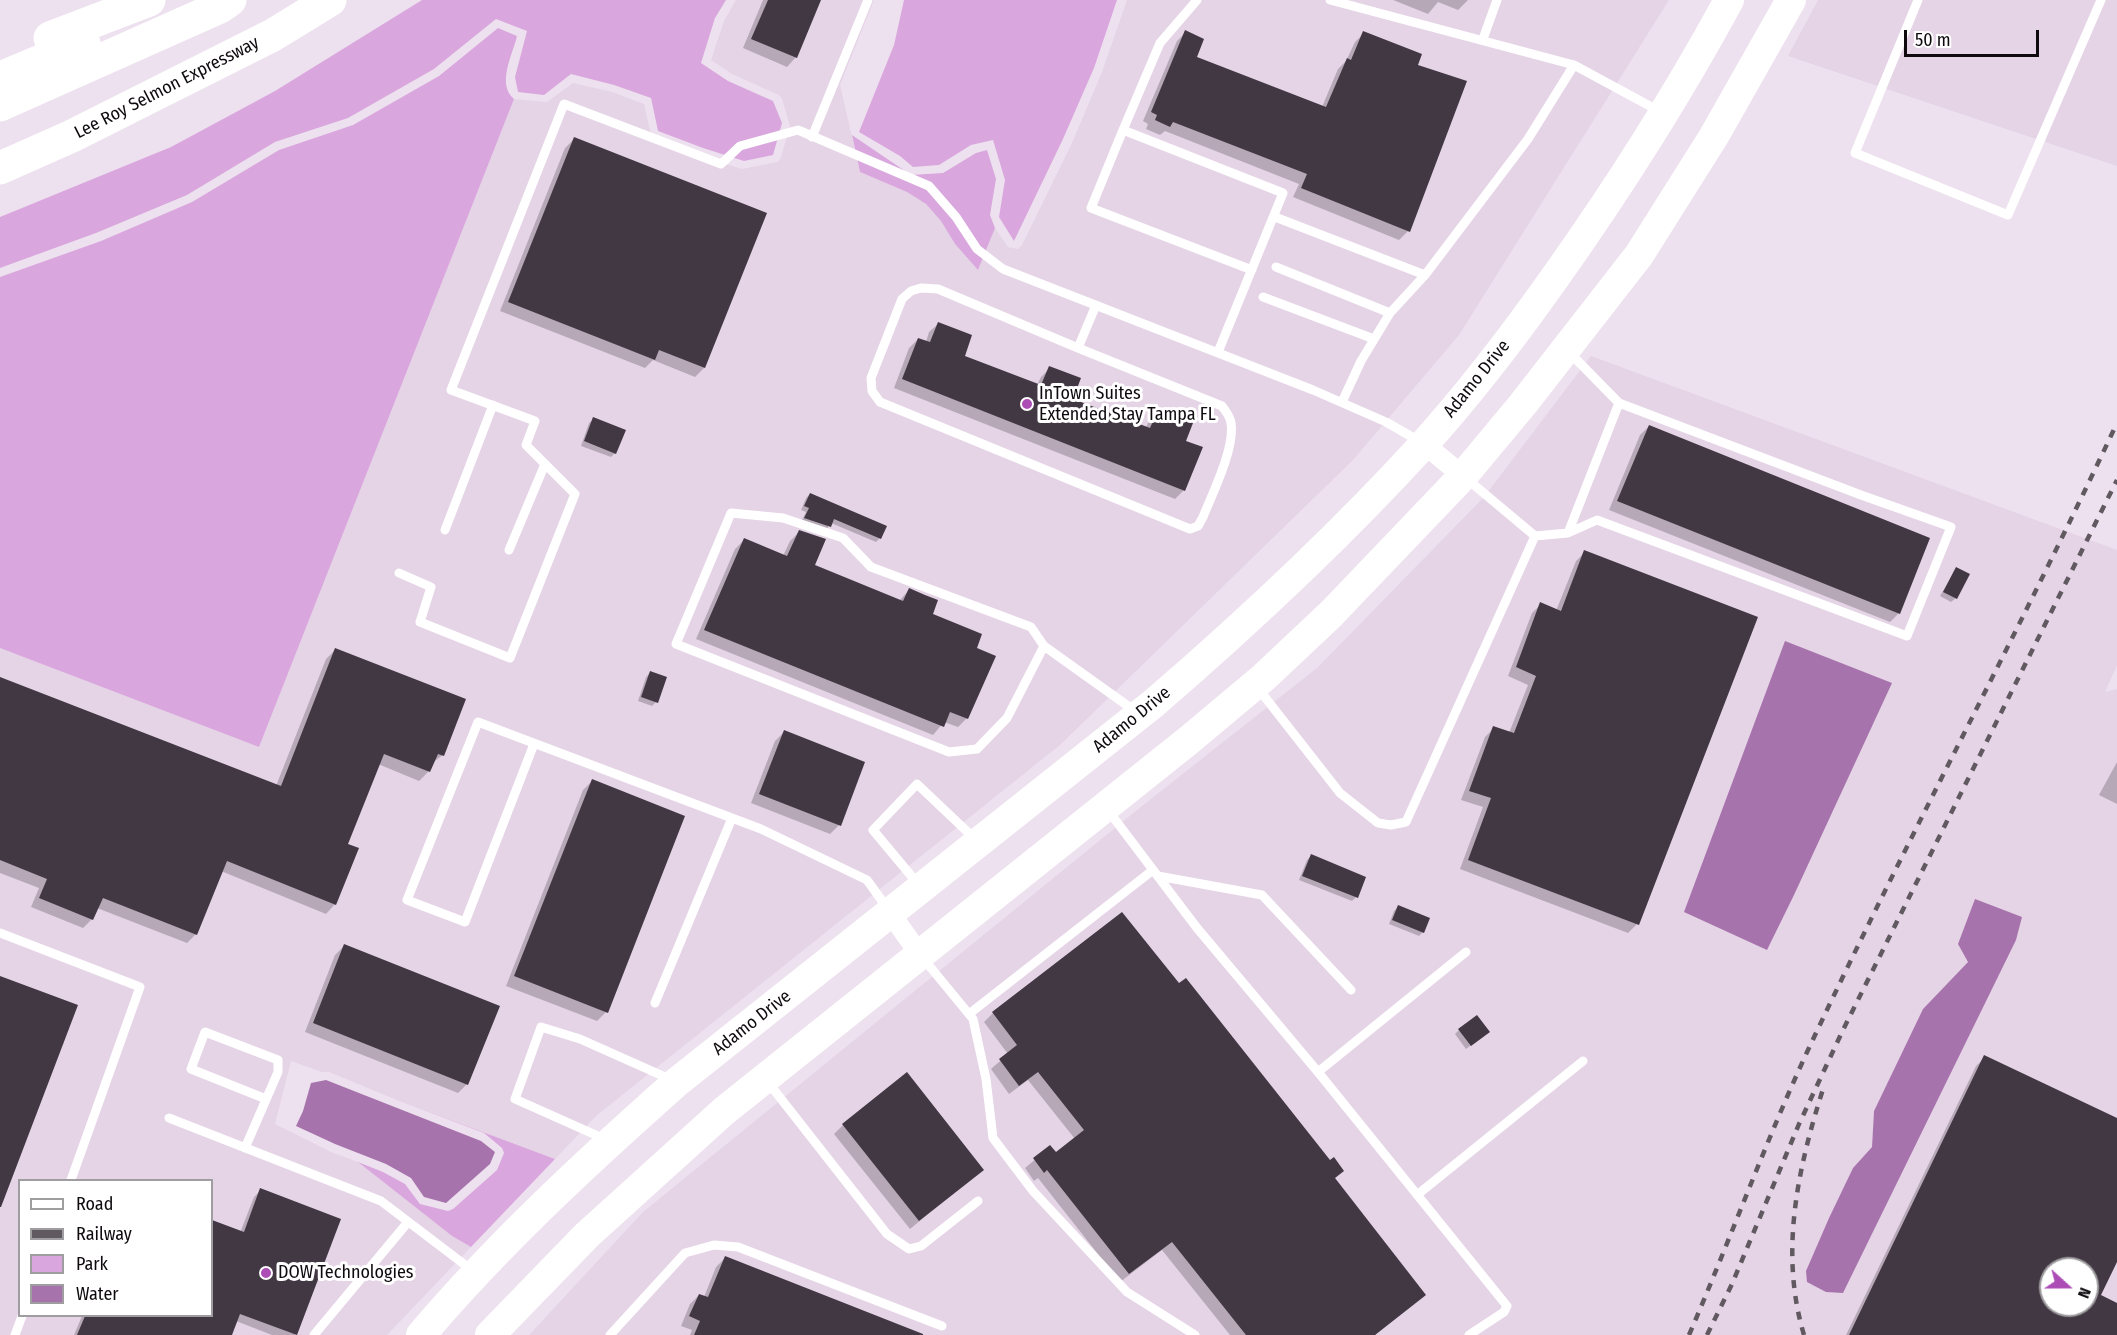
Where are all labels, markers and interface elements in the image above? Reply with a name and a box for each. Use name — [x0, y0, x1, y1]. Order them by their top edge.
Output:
scale bar — [1907, 18, 2042, 56]
text: 50 m — [1915, 29, 1951, 51]
street label: Lee Roy Selmon Expressway — [71, 32, 263, 144]
street label: Adamo Drive — [1439, 336, 1515, 422]
place label: InTown Suites Extended Stay Tampa FL — [1039, 383, 1216, 426]
marker: InTown Suites Extended Stay Tampa FL — [1020, 397, 1034, 411]
street label: Adamo Drive — [1089, 682, 1175, 758]
street label: Adamo Drive — [708, 986, 796, 1060]
legend — [18, 1179, 213, 1317]
text: Road — [76, 1193, 113, 1215]
text: Railway — [76, 1223, 132, 1245]
text: Park — [76, 1253, 108, 1275]
north arrow — [2039, 1257, 2099, 1317]
place label: DOW Technologies — [278, 1262, 414, 1284]
marker: DOW Technologies — [259, 1266, 273, 1280]
text: Water — [76, 1283, 119, 1305]
text: N — [2074, 1285, 2095, 1301]

